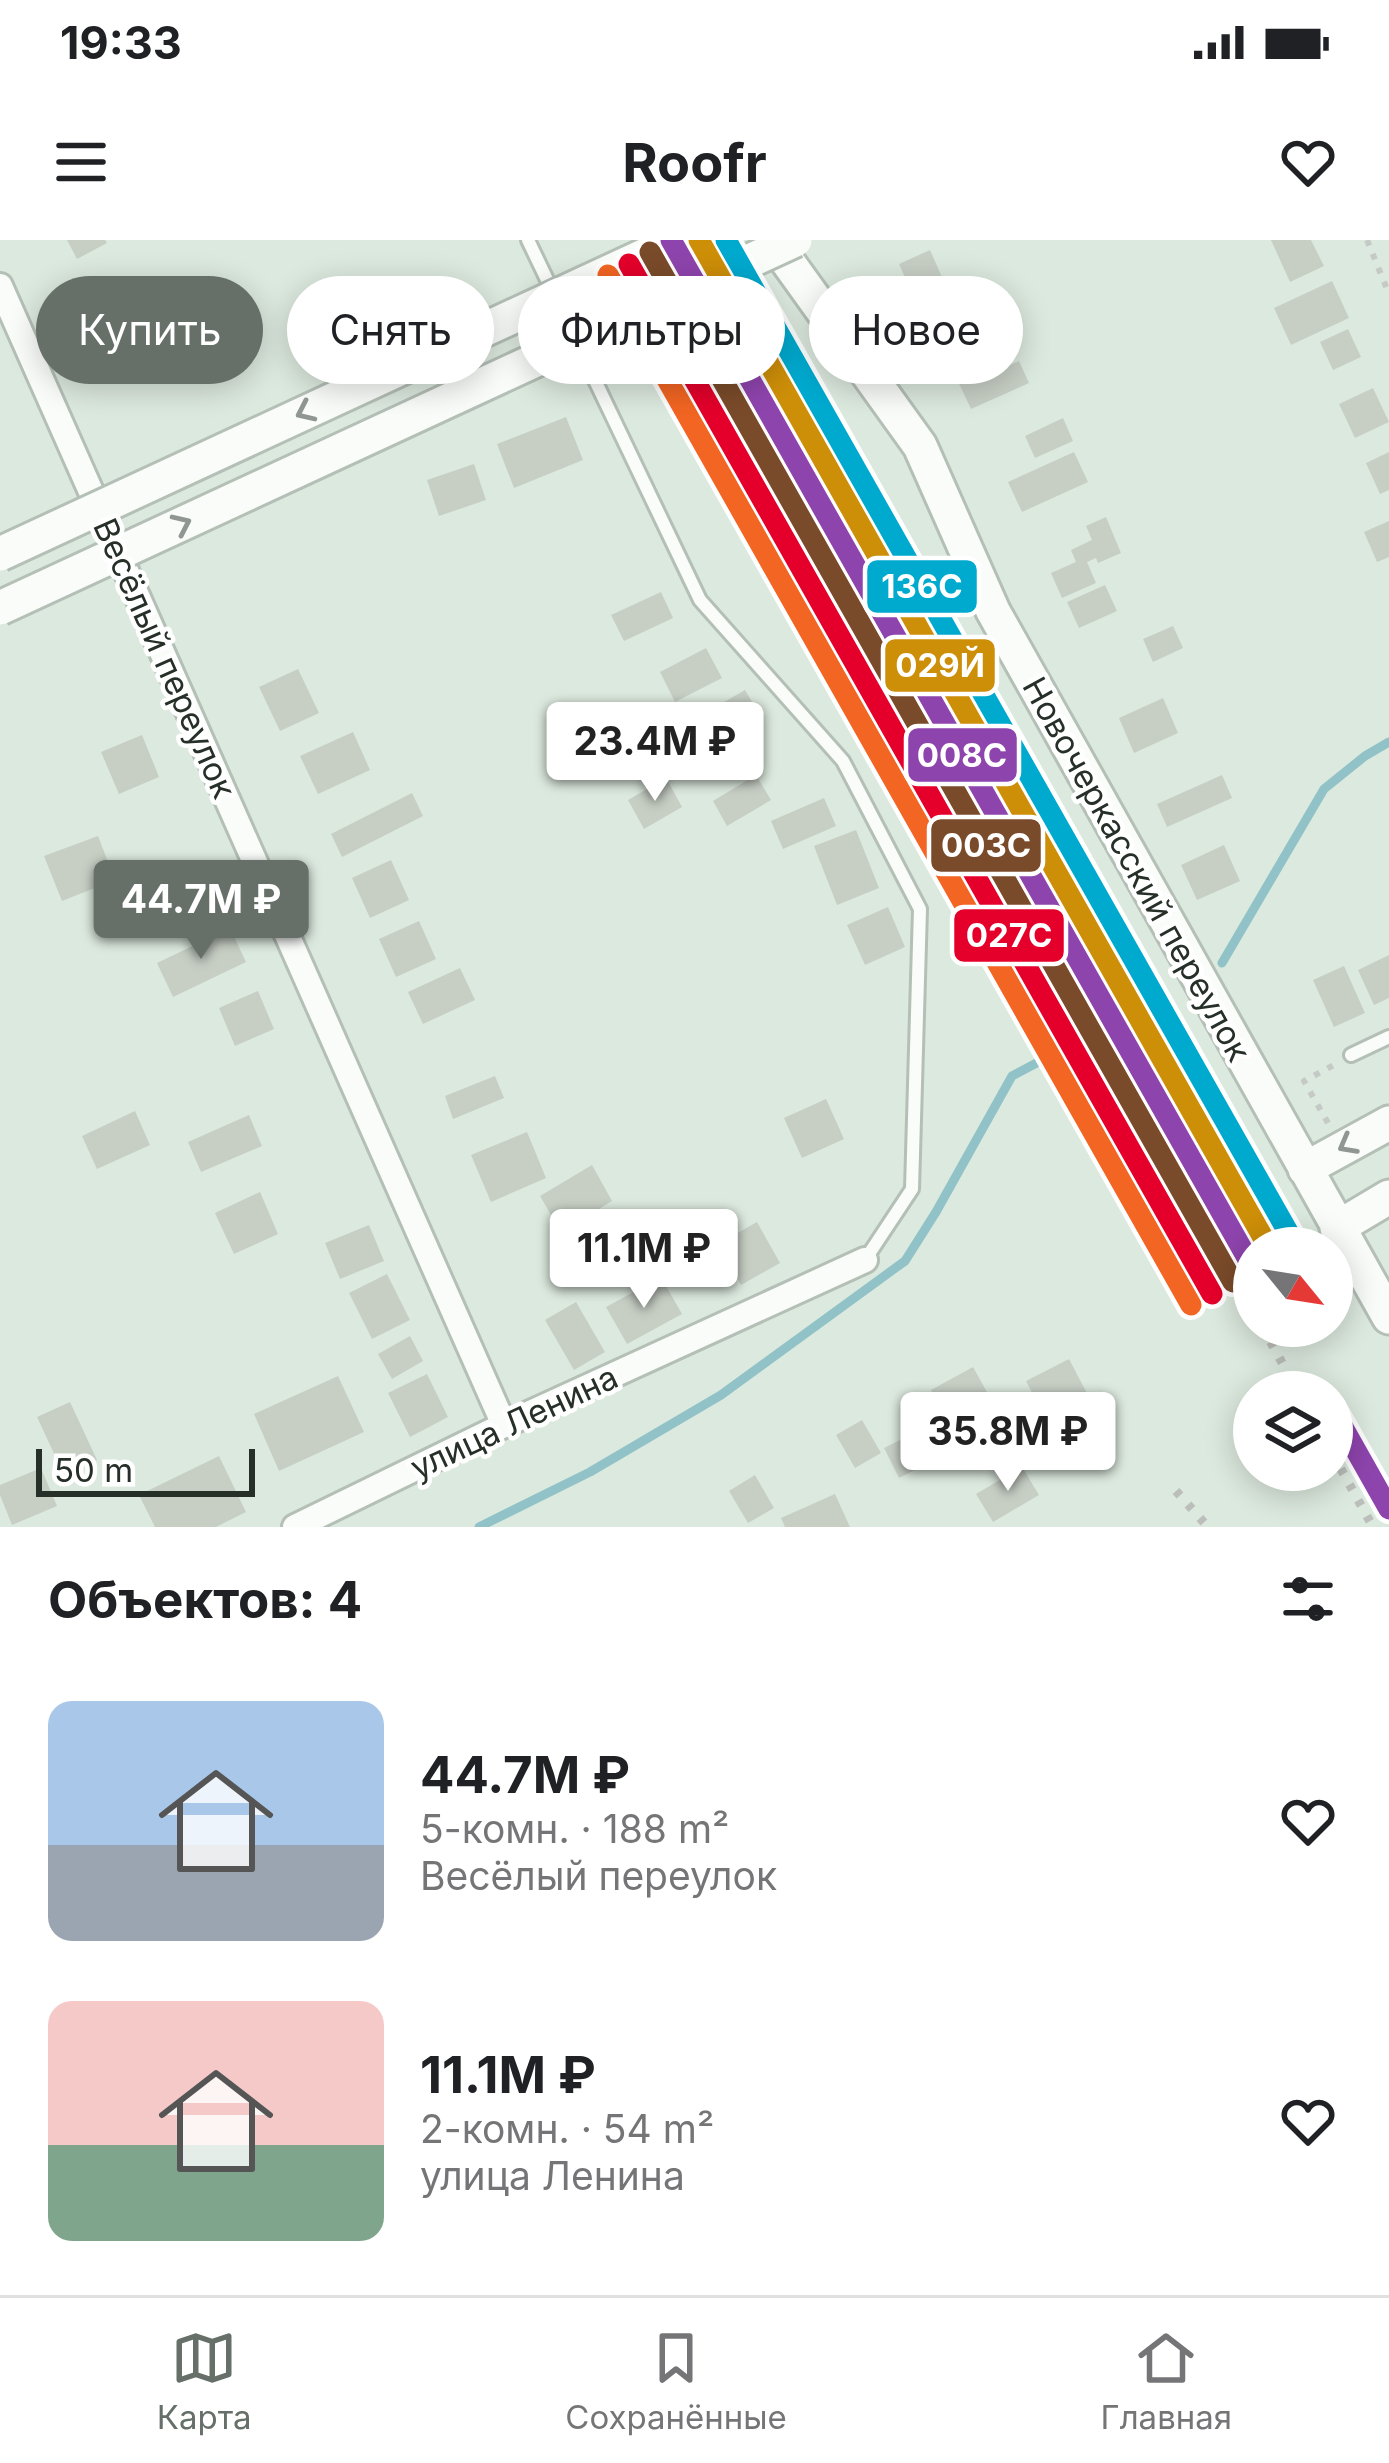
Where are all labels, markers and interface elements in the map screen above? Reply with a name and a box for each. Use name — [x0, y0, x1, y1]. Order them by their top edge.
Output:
text: 19:33 — [60, 15, 182, 70]
icon: menu — [48, 129, 114, 195]
icon: heart — [1275, 129, 1341, 195]
text: Roofr — [622, 130, 767, 195]
chip: Купить — [36, 276, 263, 384]
chip: Снять — [287, 276, 494, 384]
chip: Фильтры — [518, 276, 785, 384]
chip: Новое — [809, 276, 1023, 384]
one-way arrow — [296, 398, 317, 421]
street label: Весёлый переулок — [85, 512, 245, 804]
one-way arrow — [170, 514, 191, 538]
line badge: 136С — [865, 558, 979, 615]
text: 136С — [881, 566, 963, 606]
line badge: 029Й — [883, 637, 997, 694]
text: 029Й — [895, 645, 985, 685]
street label: Новочеркасский переулок — [1015, 670, 1260, 1068]
pin: 23.4M ₽ — [544, 702, 766, 804]
text: 23.4M ₽ — [574, 717, 736, 764]
line badge: 008С — [906, 726, 1019, 784]
text: 008С — [917, 735, 1007, 775]
line badge: 003С — [929, 817, 1043, 874]
text: 003С — [941, 825, 1031, 865]
pin: 44.7M ₽ — [90, 860, 312, 962]
text: 44.7M ₽ — [121, 875, 281, 922]
line badge: 027С — [952, 907, 1066, 964]
text: 027С — [966, 915, 1052, 955]
one-way arrow — [1338, 1131, 1360, 1154]
pin: 11.1M ₽ — [533, 1209, 755, 1311]
text: 11.1M ₽ — [577, 1224, 711, 1271]
north arrow — [1233, 1227, 1353, 1347]
map controls — [1233, 1227, 1353, 1491]
street label: улица Ленина — [404, 1357, 624, 1487]
button: layers — [1233, 1371, 1353, 1491]
pin: 35.8M ₽ — [897, 1392, 1119, 1494]
text: 35.8M ₽ — [927, 1407, 1089, 1454]
scale bar — [36, 1443, 255, 1496]
text: 50 m — [54, 1450, 133, 1490]
icon: filters — [1275, 1566, 1341, 1632]
text: Объектов: 4 — [48, 1569, 362, 1630]
text: 44.7M ₽ — [420, 1744, 630, 1805]
icon: home — [144, 1749, 288, 1893]
icon: heart — [1275, 1788, 1341, 1854]
text: 5-комн. · 188 m² — [420, 1805, 729, 1852]
text: Весёлый переулок — [420, 1852, 777, 1899]
text: 11.1M ₽ — [420, 2044, 596, 2105]
icon: home — [144, 2049, 288, 2193]
icon: heart — [1275, 2088, 1341, 2154]
text: 2-комн. · 54 m² — [420, 2105, 714, 2152]
text: улица Ленина — [420, 2152, 685, 2199]
tab: Карта — [157, 2325, 252, 2437]
tab: Сохранённые — [565, 2325, 787, 2437]
tab: Главная — [1101, 2325, 1232, 2437]

